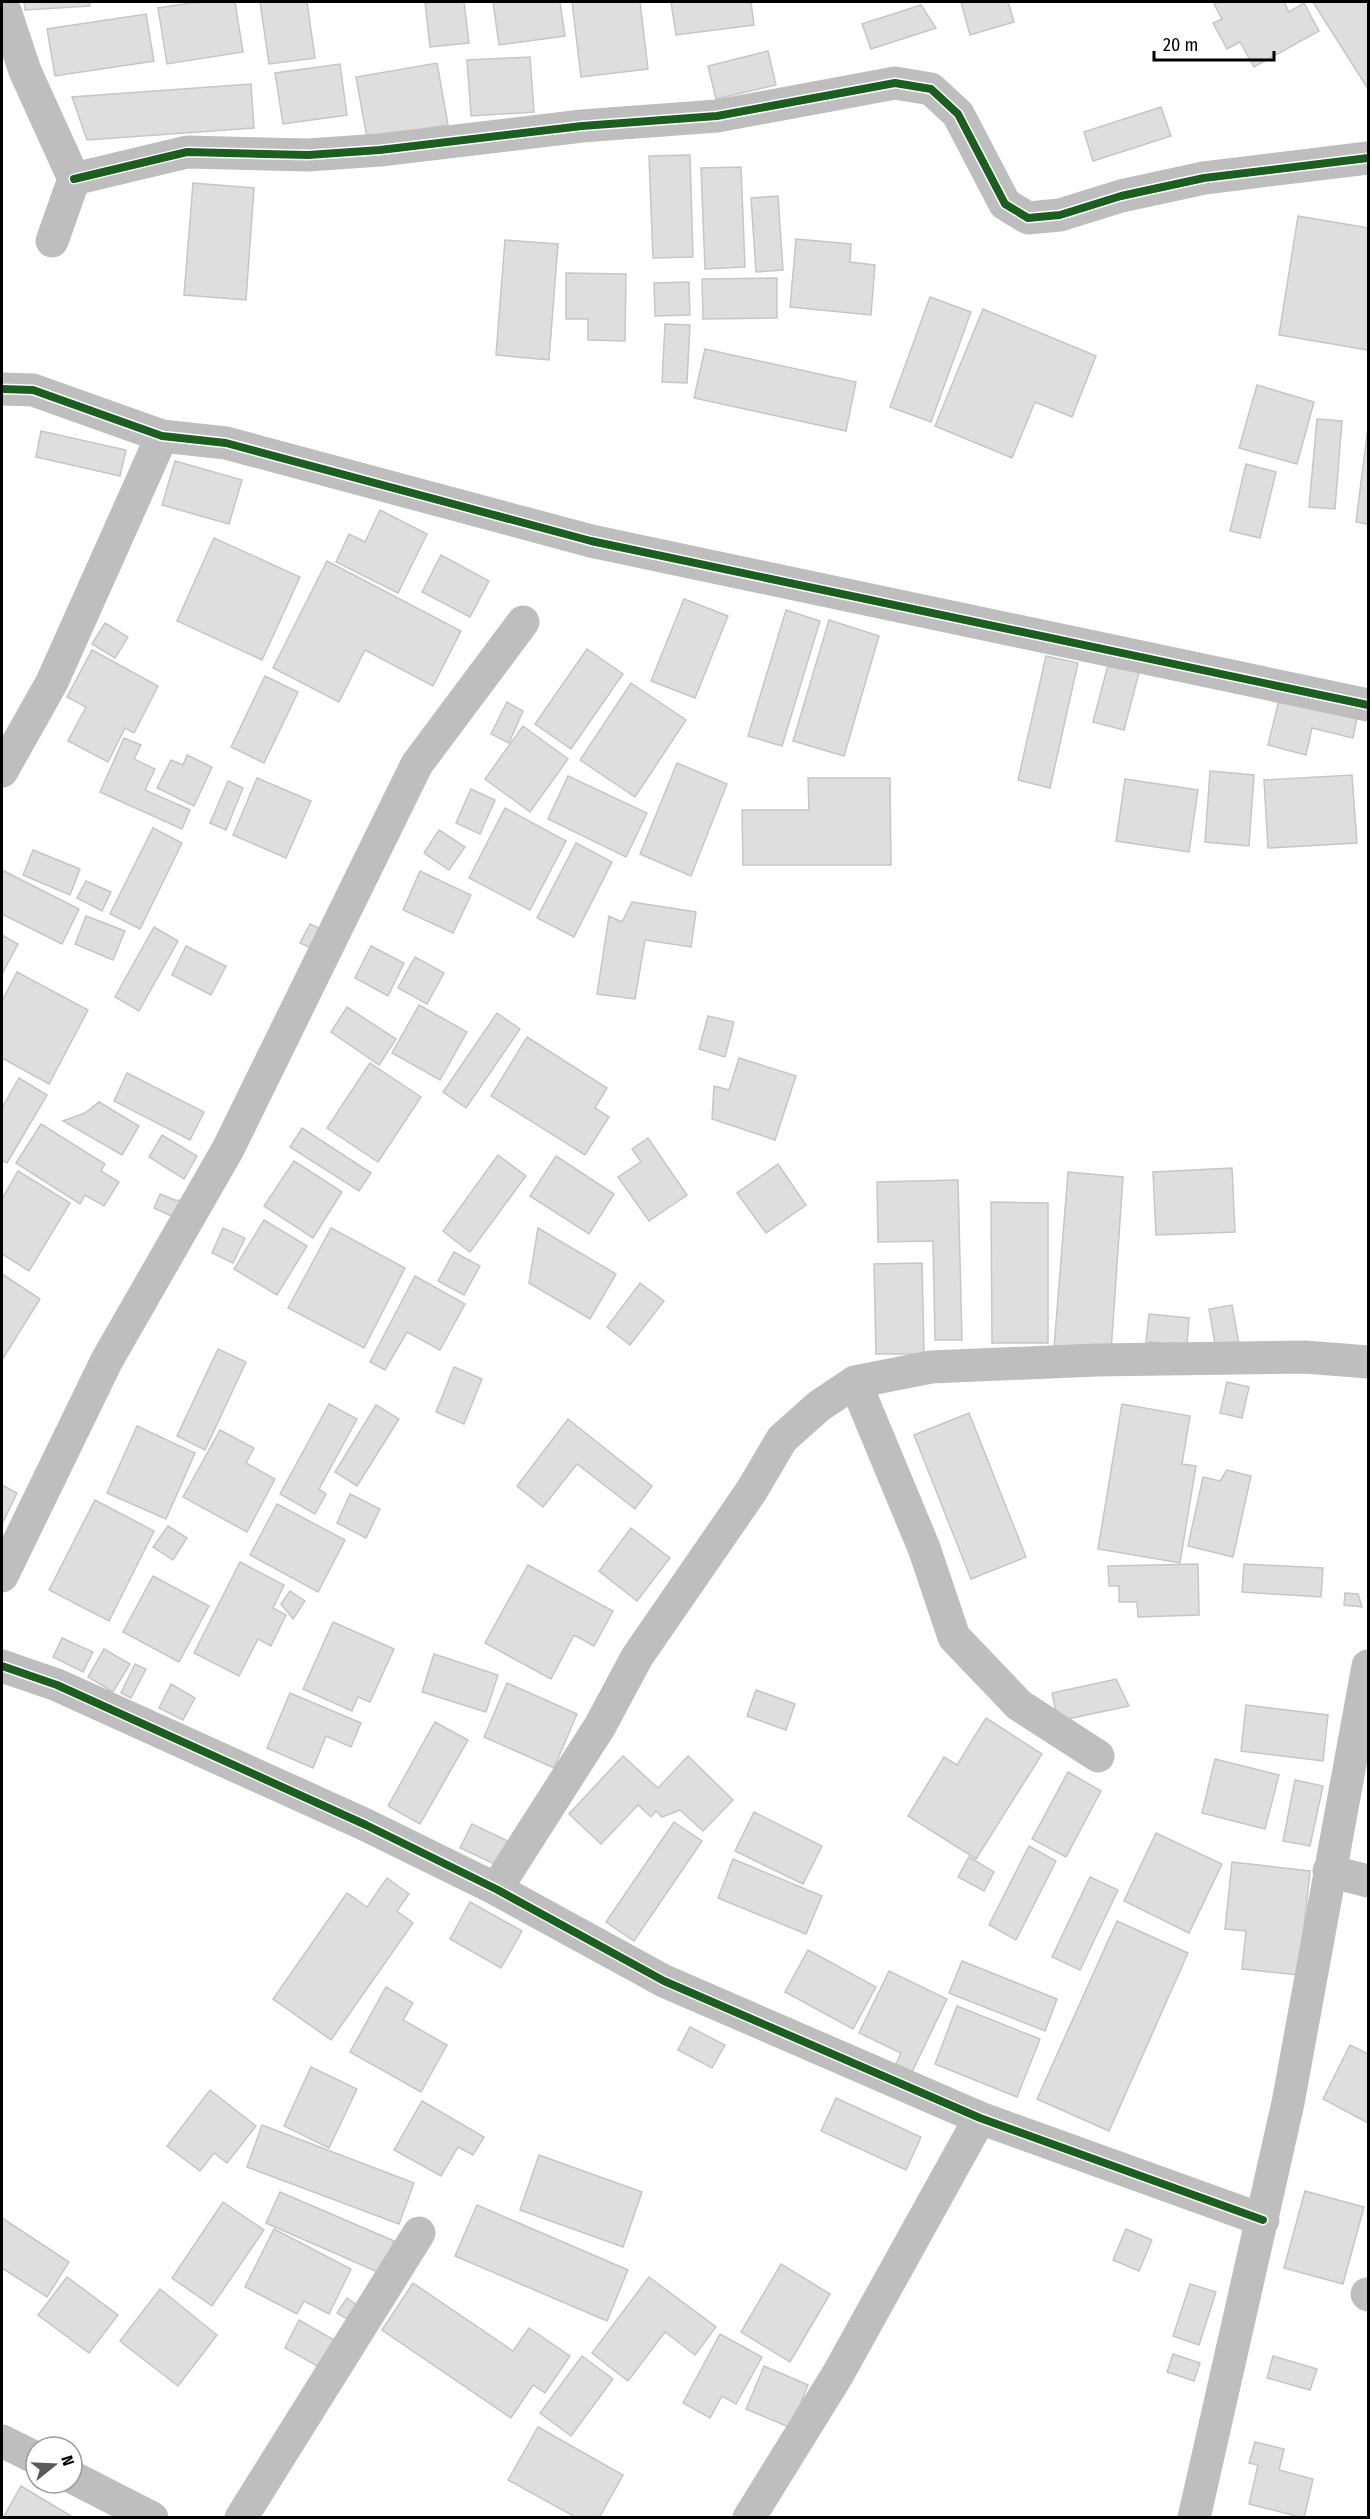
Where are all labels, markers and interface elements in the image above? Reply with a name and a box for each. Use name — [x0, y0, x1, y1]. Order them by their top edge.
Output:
scale bar — [1154, 24, 1274, 62]
text: 20 m — [1163, 34, 1198, 56]
north arrow — [24, 2435, 84, 2495]
text: N — [57, 2453, 78, 2468]

